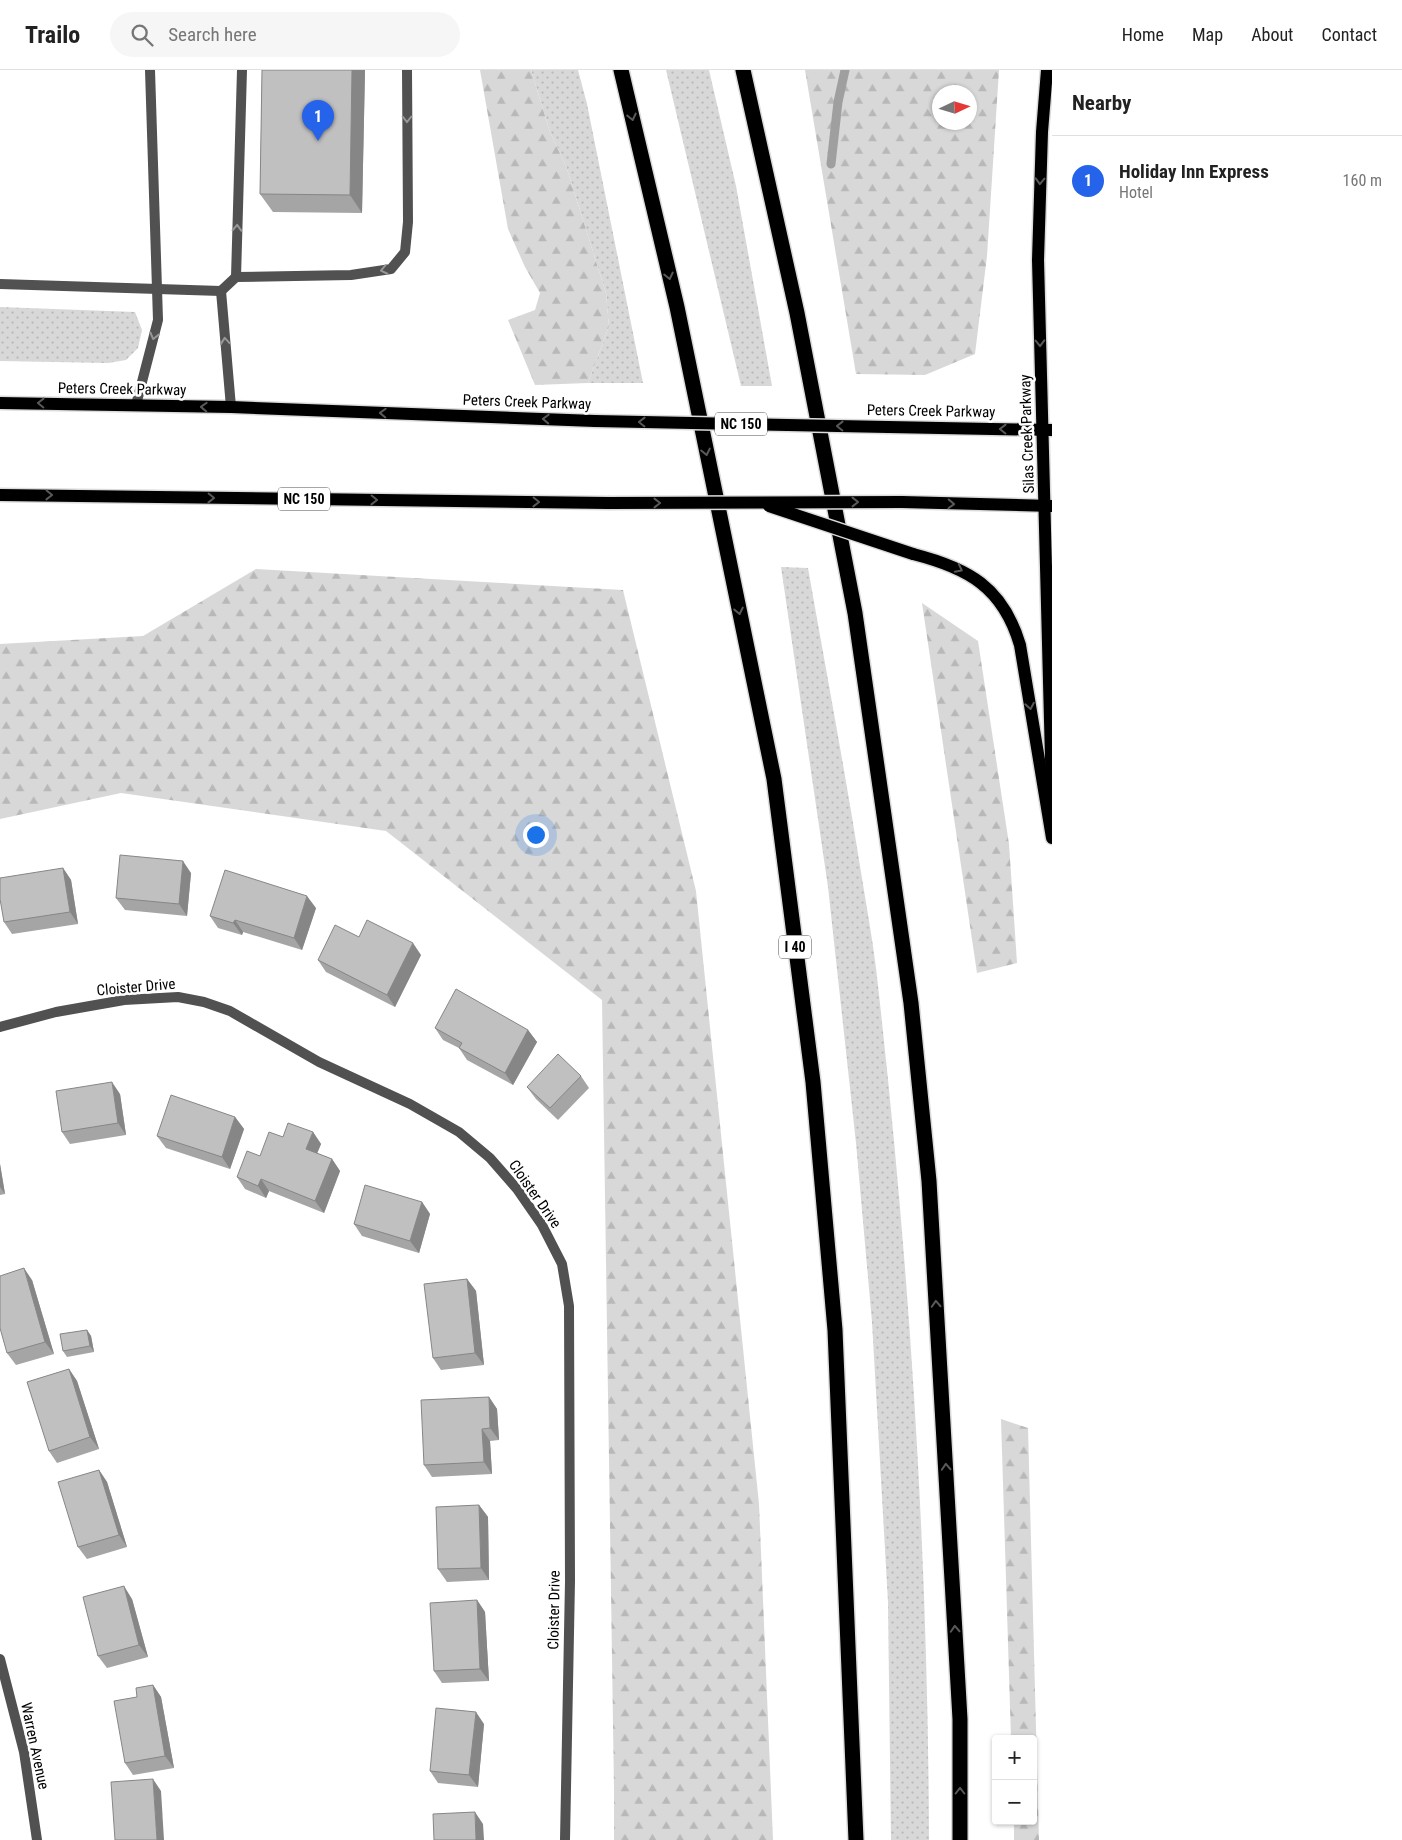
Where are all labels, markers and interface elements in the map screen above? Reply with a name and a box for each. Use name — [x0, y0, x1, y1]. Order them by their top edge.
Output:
search box — [110, 12, 460, 57]
text: Trailo — [25, 21, 80, 49]
icon: search — [128, 21, 156, 49]
text: Search here — [168, 23, 257, 46]
text: Home — [1122, 24, 1164, 45]
text: Map — [1192, 24, 1223, 45]
text: About — [1251, 24, 1293, 45]
text: Contact — [1321, 24, 1377, 45]
north arrow — [932, 85, 977, 130]
text: Nearby — [1072, 91, 1131, 115]
pin: 1 — [302, 100, 334, 141]
one-way arrow — [626, 113, 637, 122]
one-way arrow — [402, 115, 412, 123]
text: Holiday Inn Express — [1119, 160, 1269, 183]
text: 1 — [1084, 171, 1092, 190]
text: 160 m — [1343, 171, 1382, 190]
one-way arrow — [1035, 178, 1045, 185]
text: Hotel — [1119, 183, 1153, 202]
one-way arrow — [232, 224, 243, 232]
one-way arrow — [380, 264, 388, 275]
one-way arrow — [663, 271, 674, 280]
one-way arrow — [149, 332, 160, 341]
one-way arrow — [220, 337, 231, 345]
one-way arrow — [1034, 340, 1045, 348]
street label: Silas Creek Parkway — [1016, 374, 1038, 494]
street label: Peters Creek Parkway — [58, 379, 186, 399]
street label: Peters Creek Parkway — [462, 391, 592, 413]
one-way arrow — [37, 398, 44, 408]
one-way arrow — [199, 401, 207, 412]
street label: Peters Creek Parkway — [867, 401, 995, 421]
one-way arrow — [379, 408, 387, 419]
road number: NC 150 — [715, 412, 767, 436]
one-way arrow — [542, 414, 550, 425]
one-way arrow — [638, 417, 646, 427]
one-way arrow — [835, 421, 843, 431]
one-way arrow — [999, 424, 1007, 434]
one-way arrow — [701, 447, 711, 456]
road number: NC 150 — [278, 488, 330, 510]
one-way arrow — [45, 490, 53, 501]
one-way arrow — [207, 492, 215, 503]
one-way arrow — [370, 494, 378, 505]
one-way arrow — [532, 497, 540, 507]
one-way arrow — [851, 497, 859, 507]
one-way arrow — [654, 498, 661, 508]
one-way arrow — [947, 498, 955, 509]
one-way arrow — [954, 563, 963, 573]
one-way arrow — [733, 606, 744, 615]
one-way arrow — [1024, 702, 1034, 710]
your location — [523, 822, 549, 848]
road number: I 40 — [779, 936, 811, 959]
street label: Cloister Drive — [96, 975, 176, 999]
street label: Cloister Drive — [505, 1156, 565, 1232]
one-way arrow — [931, 1300, 942, 1308]
one-way arrow — [940, 1462, 951, 1470]
street label: Cloister Drive — [544, 1570, 564, 1650]
one-way arrow — [950, 1625, 961, 1633]
street label: Warren Avenue — [17, 1701, 53, 1791]
map controls — [992, 1735, 1037, 1825]
button: + — [992, 1735, 1037, 1780]
button: − — [992, 1780, 1037, 1825]
one-way arrow — [955, 1787, 965, 1795]

